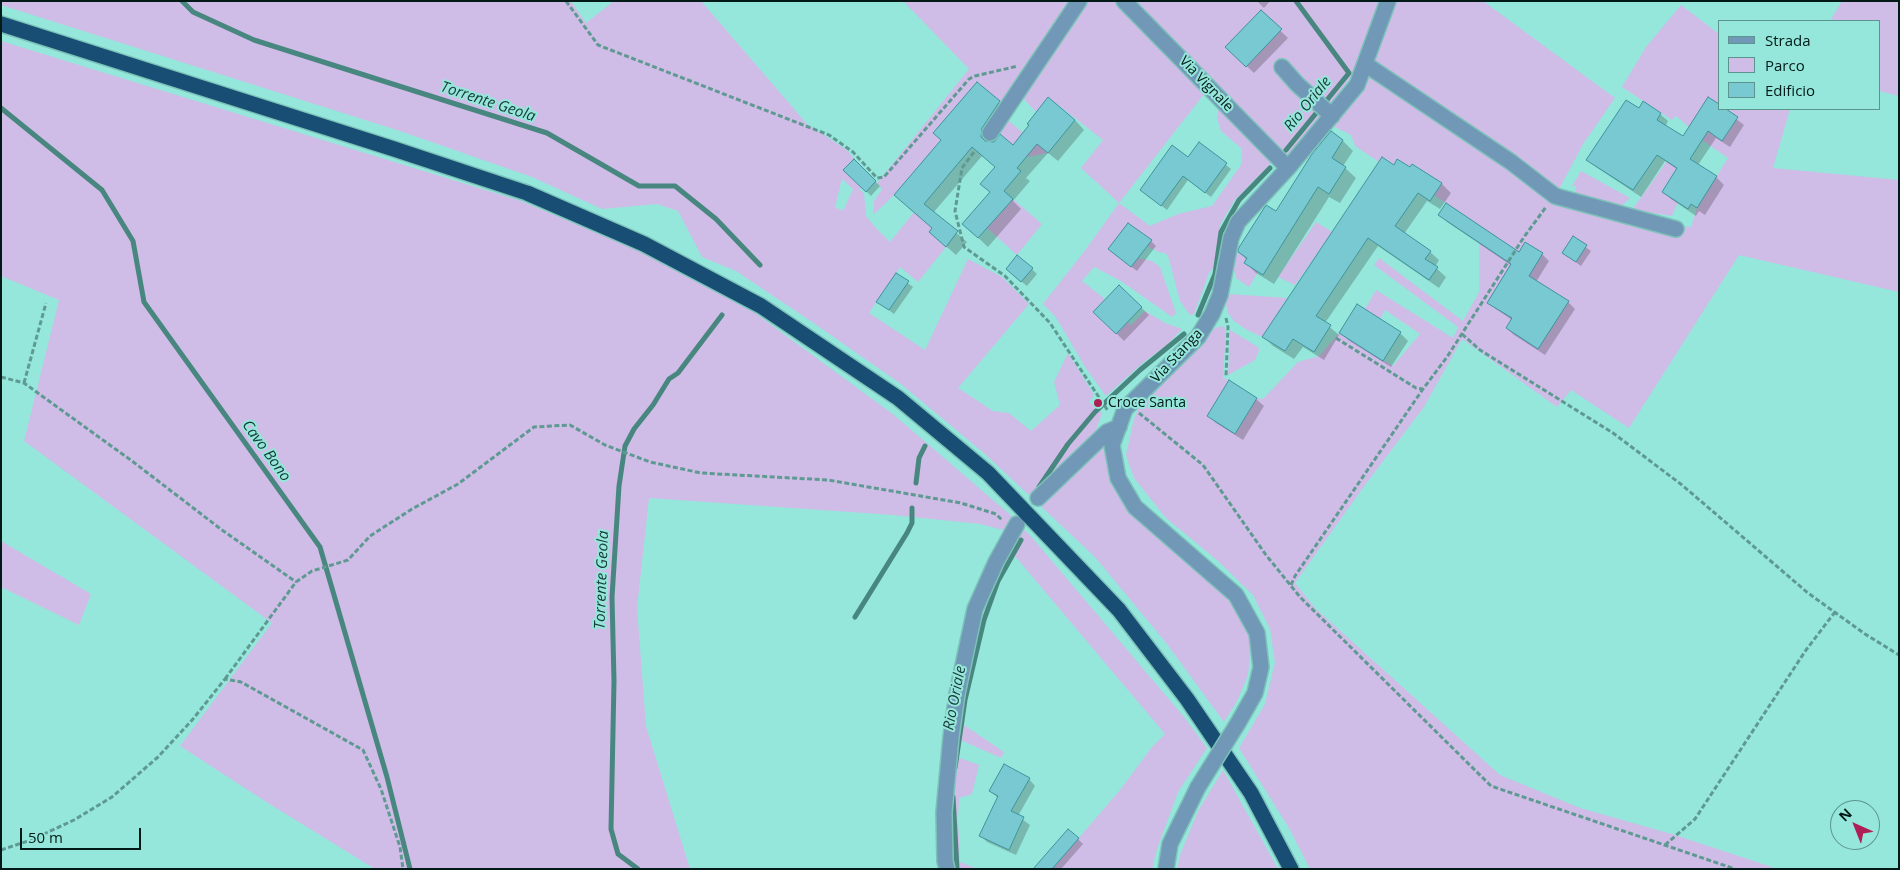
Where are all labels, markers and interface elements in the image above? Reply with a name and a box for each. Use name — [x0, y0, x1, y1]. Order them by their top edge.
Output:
legend — [1718, 20, 1880, 110]
text: Strada — [1765, 30, 1811, 50]
street label: Via Vignale — [1175, 53, 1237, 115]
text: Parco — [1765, 55, 1805, 75]
water label: Rio Oriale — [1281, 73, 1335, 135]
water label: Torrente Geola — [438, 78, 538, 126]
text: Edificio — [1765, 80, 1815, 100]
street label: Via Stanga — [1148, 326, 1206, 386]
place label: Croce Santa — [1108, 395, 1186, 411]
marker: Croce Santa — [1092, 397, 1104, 409]
water label: Cavo Bono — [238, 417, 294, 485]
water label: Torrente Geola — [591, 530, 613, 630]
water label: Rio Oriale — [940, 664, 970, 732]
north arrow — [1830, 800, 1880, 850]
text: N — [1834, 804, 1856, 825]
scale bar — [22, 818, 144, 850]
text: 50 m — [28, 827, 63, 847]

